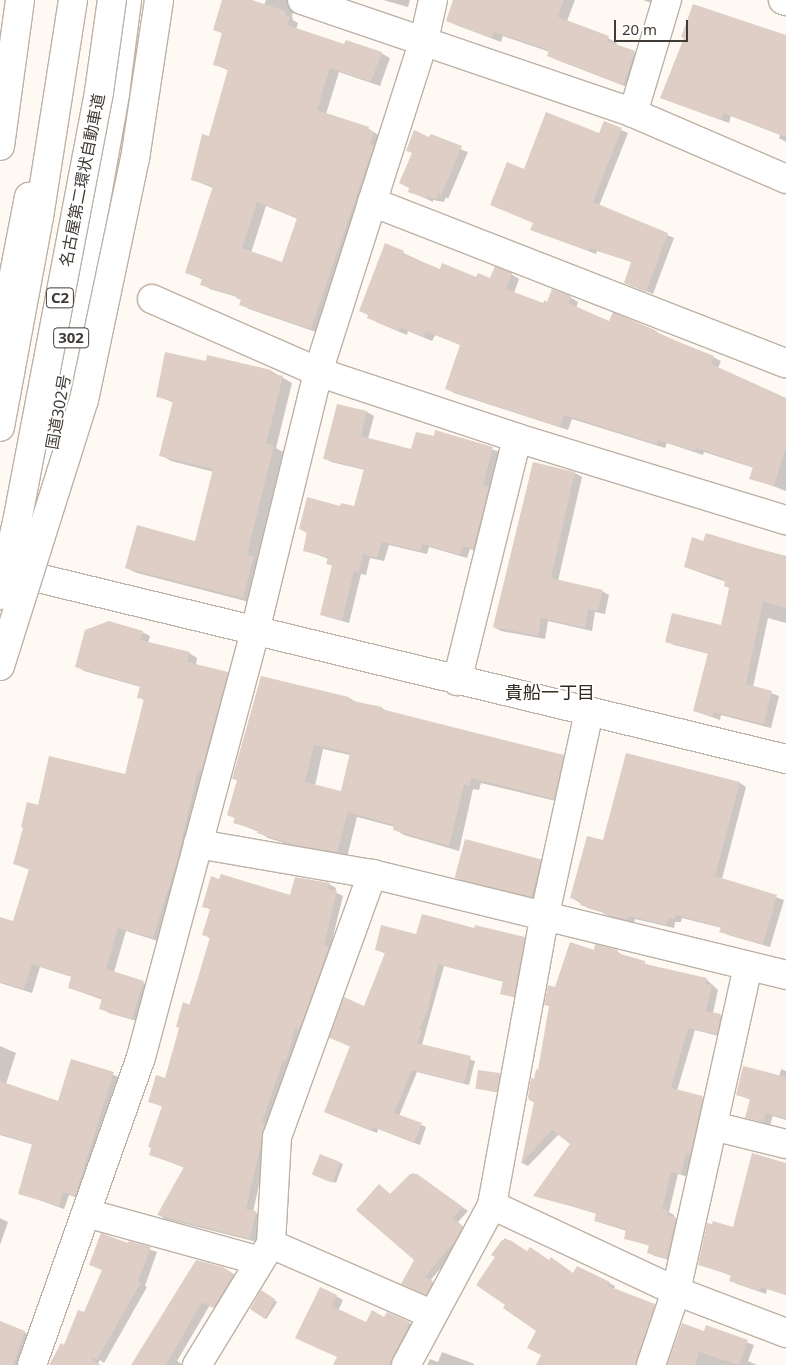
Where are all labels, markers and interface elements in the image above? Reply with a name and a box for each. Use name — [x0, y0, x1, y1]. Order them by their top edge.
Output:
scale bar — [616, 10, 690, 42]
text: 20 m — [622, 19, 657, 39]
street label: 名古屋第二環状自動車道 — [56, 92, 108, 268]
road number: C2 — [45, 286, 75, 310]
road number: 302 — [52, 326, 90, 350]
street label: 国道302号 — [42, 373, 74, 451]
district label: 貴船一丁目 — [505, 681, 595, 703]

